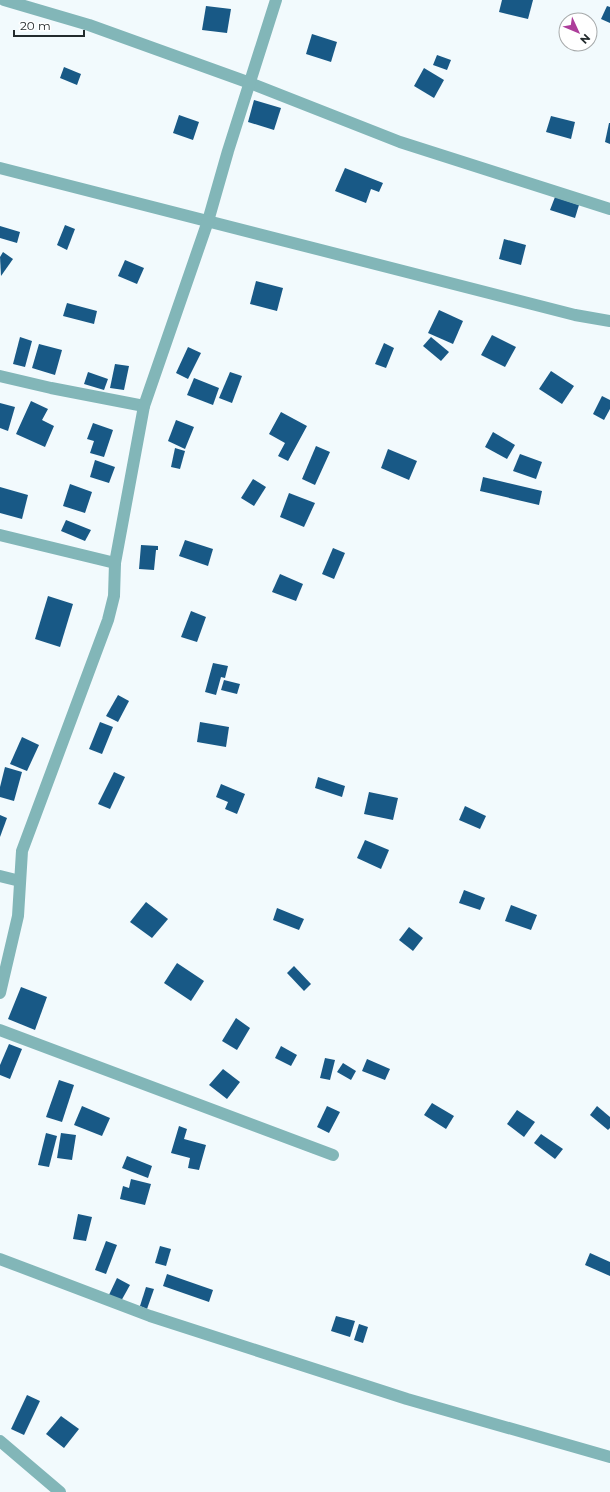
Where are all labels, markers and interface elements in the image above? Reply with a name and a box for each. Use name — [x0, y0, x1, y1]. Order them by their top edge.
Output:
scale bar — [14, 12, 84, 38]
north arrow — [558, 12, 598, 52]
text: 20 m — [20, 18, 51, 33]
text: N — [577, 31, 593, 47]

